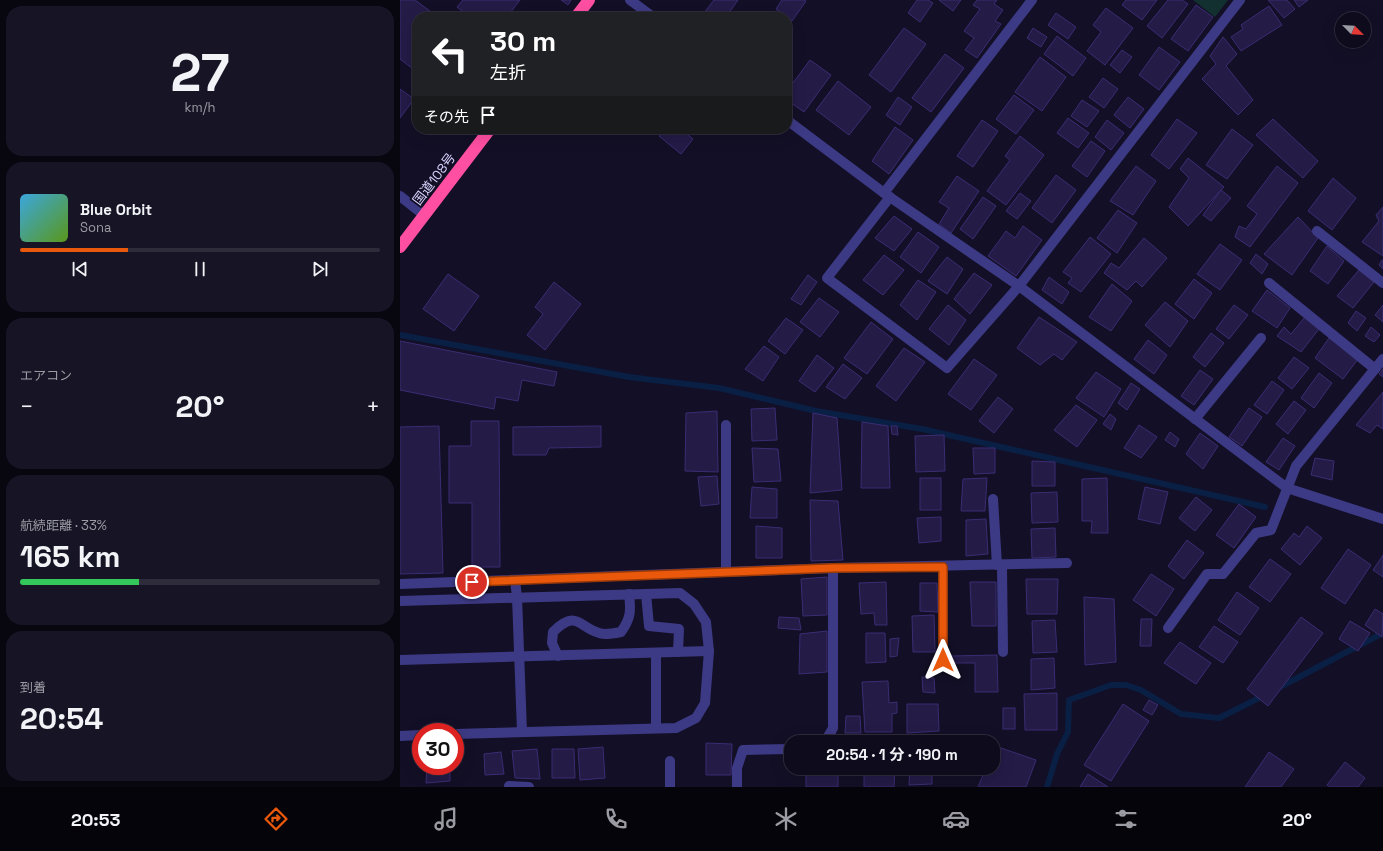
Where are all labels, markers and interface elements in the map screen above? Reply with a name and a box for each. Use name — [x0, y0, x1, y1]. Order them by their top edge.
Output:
north arrow — [1335, 12, 1371, 48]
map controls — [1335, 12, 1371, 48]
text: 30 m — [490, 23, 556, 59]
icon: left — [424, 28, 476, 80]
text: 27 — [170, 40, 230, 106]
text: 左折 — [490, 61, 526, 84]
text: km/h — [185, 99, 215, 116]
icon: arrive — [477, 104, 499, 126]
text: その先 — [424, 107, 469, 126]
street label: 国道108号 — [409, 150, 459, 208]
text: Blue Orbit — [80, 200, 152, 219]
text: Sona — [80, 219, 111, 236]
icon: previous — [69, 258, 91, 280]
icon: pause — [189, 258, 211, 280]
icon: next — [309, 258, 331, 280]
text: エアコン — [20, 367, 72, 384]
text: 20° — [175, 387, 225, 426]
text: − — [20, 392, 34, 420]
text: + — [366, 392, 380, 420]
text: 航続距離 · 33% — [20, 517, 107, 534]
text: 165 km — [20, 537, 120, 576]
pin — [455, 565, 489, 599]
icon: arrive — [461, 571, 483, 593]
position arrow — [922, 639, 964, 681]
text: 到着 — [20, 679, 46, 696]
text: 20:54 — [20, 699, 103, 738]
speed limit sign: 30 — [412, 723, 464, 775]
text: 20:54 · 1 分 · 190 m — [826, 745, 958, 764]
icon: directions — [262, 805, 290, 833]
icon: music — [432, 805, 460, 833]
icon: phone — [602, 805, 630, 833]
icon: climate — [772, 805, 800, 833]
icon: car — [942, 805, 970, 833]
icon: filters — [1112, 805, 1140, 833]
text: 20:53 — [71, 808, 120, 831]
text: 20° — [1282, 808, 1312, 831]

